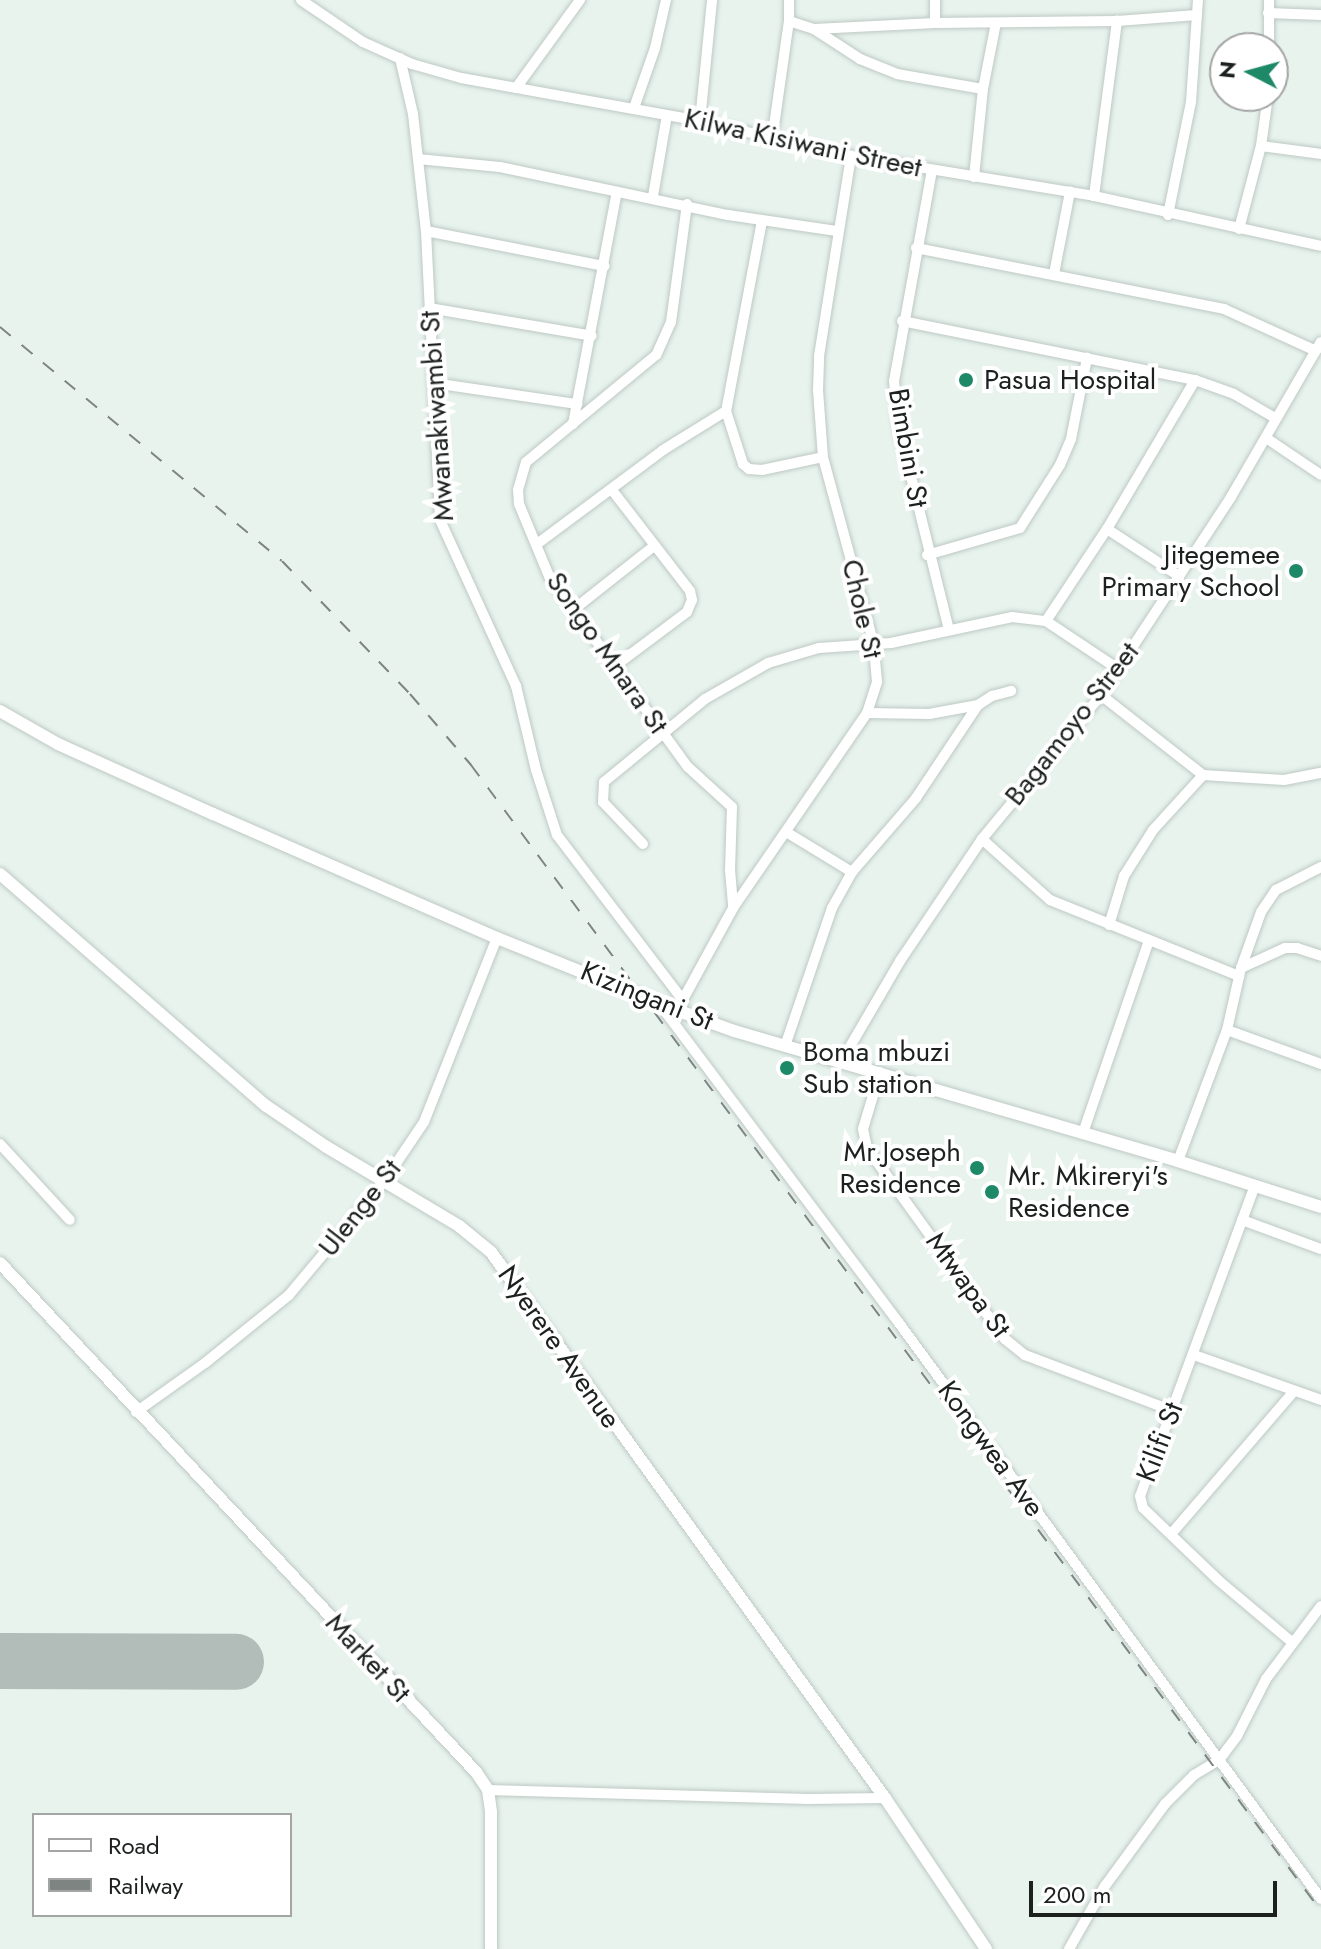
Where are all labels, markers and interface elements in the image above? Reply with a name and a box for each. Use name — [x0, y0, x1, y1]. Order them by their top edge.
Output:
north arrow — [1209, 32, 1289, 112]
text: N — [1210, 59, 1244, 80]
street label: Kilwa Kisiwani Street — [681, 101, 925, 185]
street label: Mwanakiwambi St — [413, 310, 461, 522]
place label: Pasua Hospital — [984, 363, 1156, 397]
marker: Pasua Hospital — [955, 369, 977, 391]
street label: Bimbini St — [881, 386, 935, 510]
place label: Jitegemee Primary School — [1101, 538, 1280, 604]
street label: Chole St — [834, 556, 890, 662]
marker: Jitegemee Primary School — [1287, 562, 1305, 580]
street label: Songo Mnara St — [539, 566, 675, 740]
street label: Bagamoyo Street — [998, 636, 1146, 812]
street label: Kizingani St — [576, 954, 718, 1038]
place label: Boma mbuzi Sub station — [803, 1035, 950, 1101]
marker: Boma mbuzi Sub station — [778, 1059, 796, 1077]
place label: Mr.Joseph Residence — [839, 1135, 961, 1201]
street label: Ulenge St — [312, 1153, 408, 1263]
marker: Mr.Joseph Residence — [968, 1159, 986, 1177]
place label: Mr. Mkireryi's Residence — [1008, 1159, 1168, 1225]
marker: Mr. Mkireryi's Residence — [983, 1183, 1001, 1201]
street label: Mtwapa St — [919, 1226, 1017, 1344]
street label: Nyerere Avenue — [491, 1259, 627, 1435]
street label: Kongwea Ave — [931, 1375, 1051, 1523]
street label: Kilifi St — [1130, 1397, 1190, 1487]
street label: Market St — [318, 1607, 418, 1709]
legend — [32, 1813, 292, 1917]
text: Road — [108, 1828, 160, 1863]
scale bar — [1033, 1865, 1281, 1915]
text: Railway — [108, 1868, 183, 1903]
text: 200 m — [1043, 1877, 1111, 1912]

